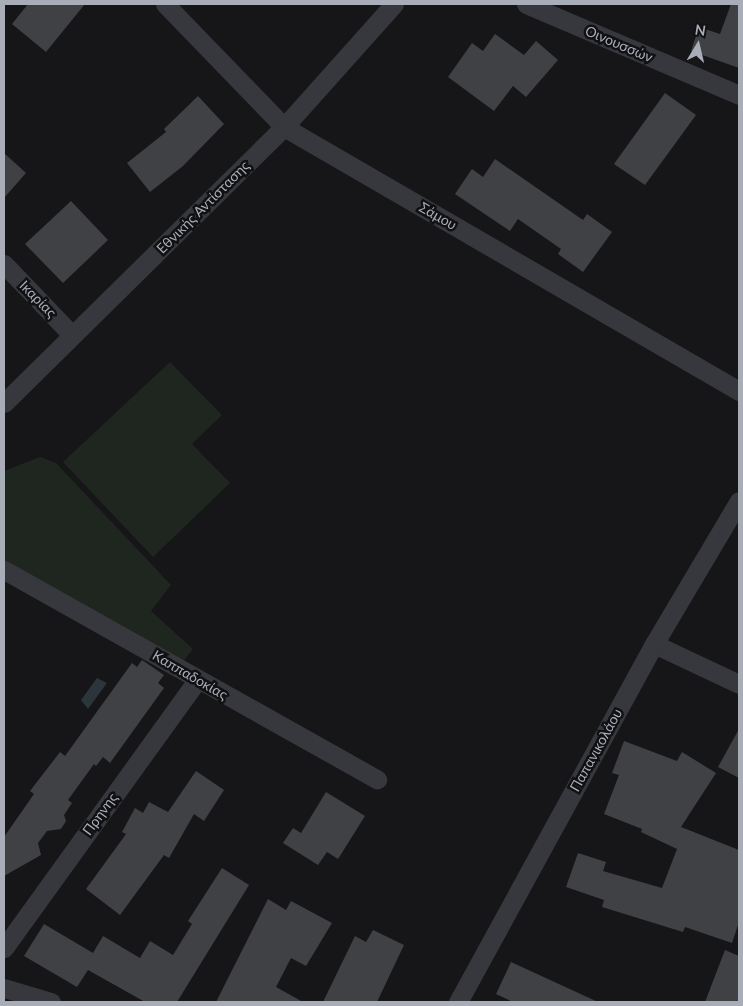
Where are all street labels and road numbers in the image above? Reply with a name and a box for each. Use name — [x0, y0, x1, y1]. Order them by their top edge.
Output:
street label: Οινουσσών — [583, 22, 655, 66]
street label: Εθνικής Αντίστασης — [153, 157, 253, 257]
street label: Σάμου — [416, 199, 460, 233]
street label: Ικαρίας — [16, 277, 60, 321]
street label: Καππαδοκίας — [150, 647, 230, 703]
street label: Παπανικολάου — [566, 706, 626, 794]
street label: Πρηνης — [79, 790, 121, 838]

